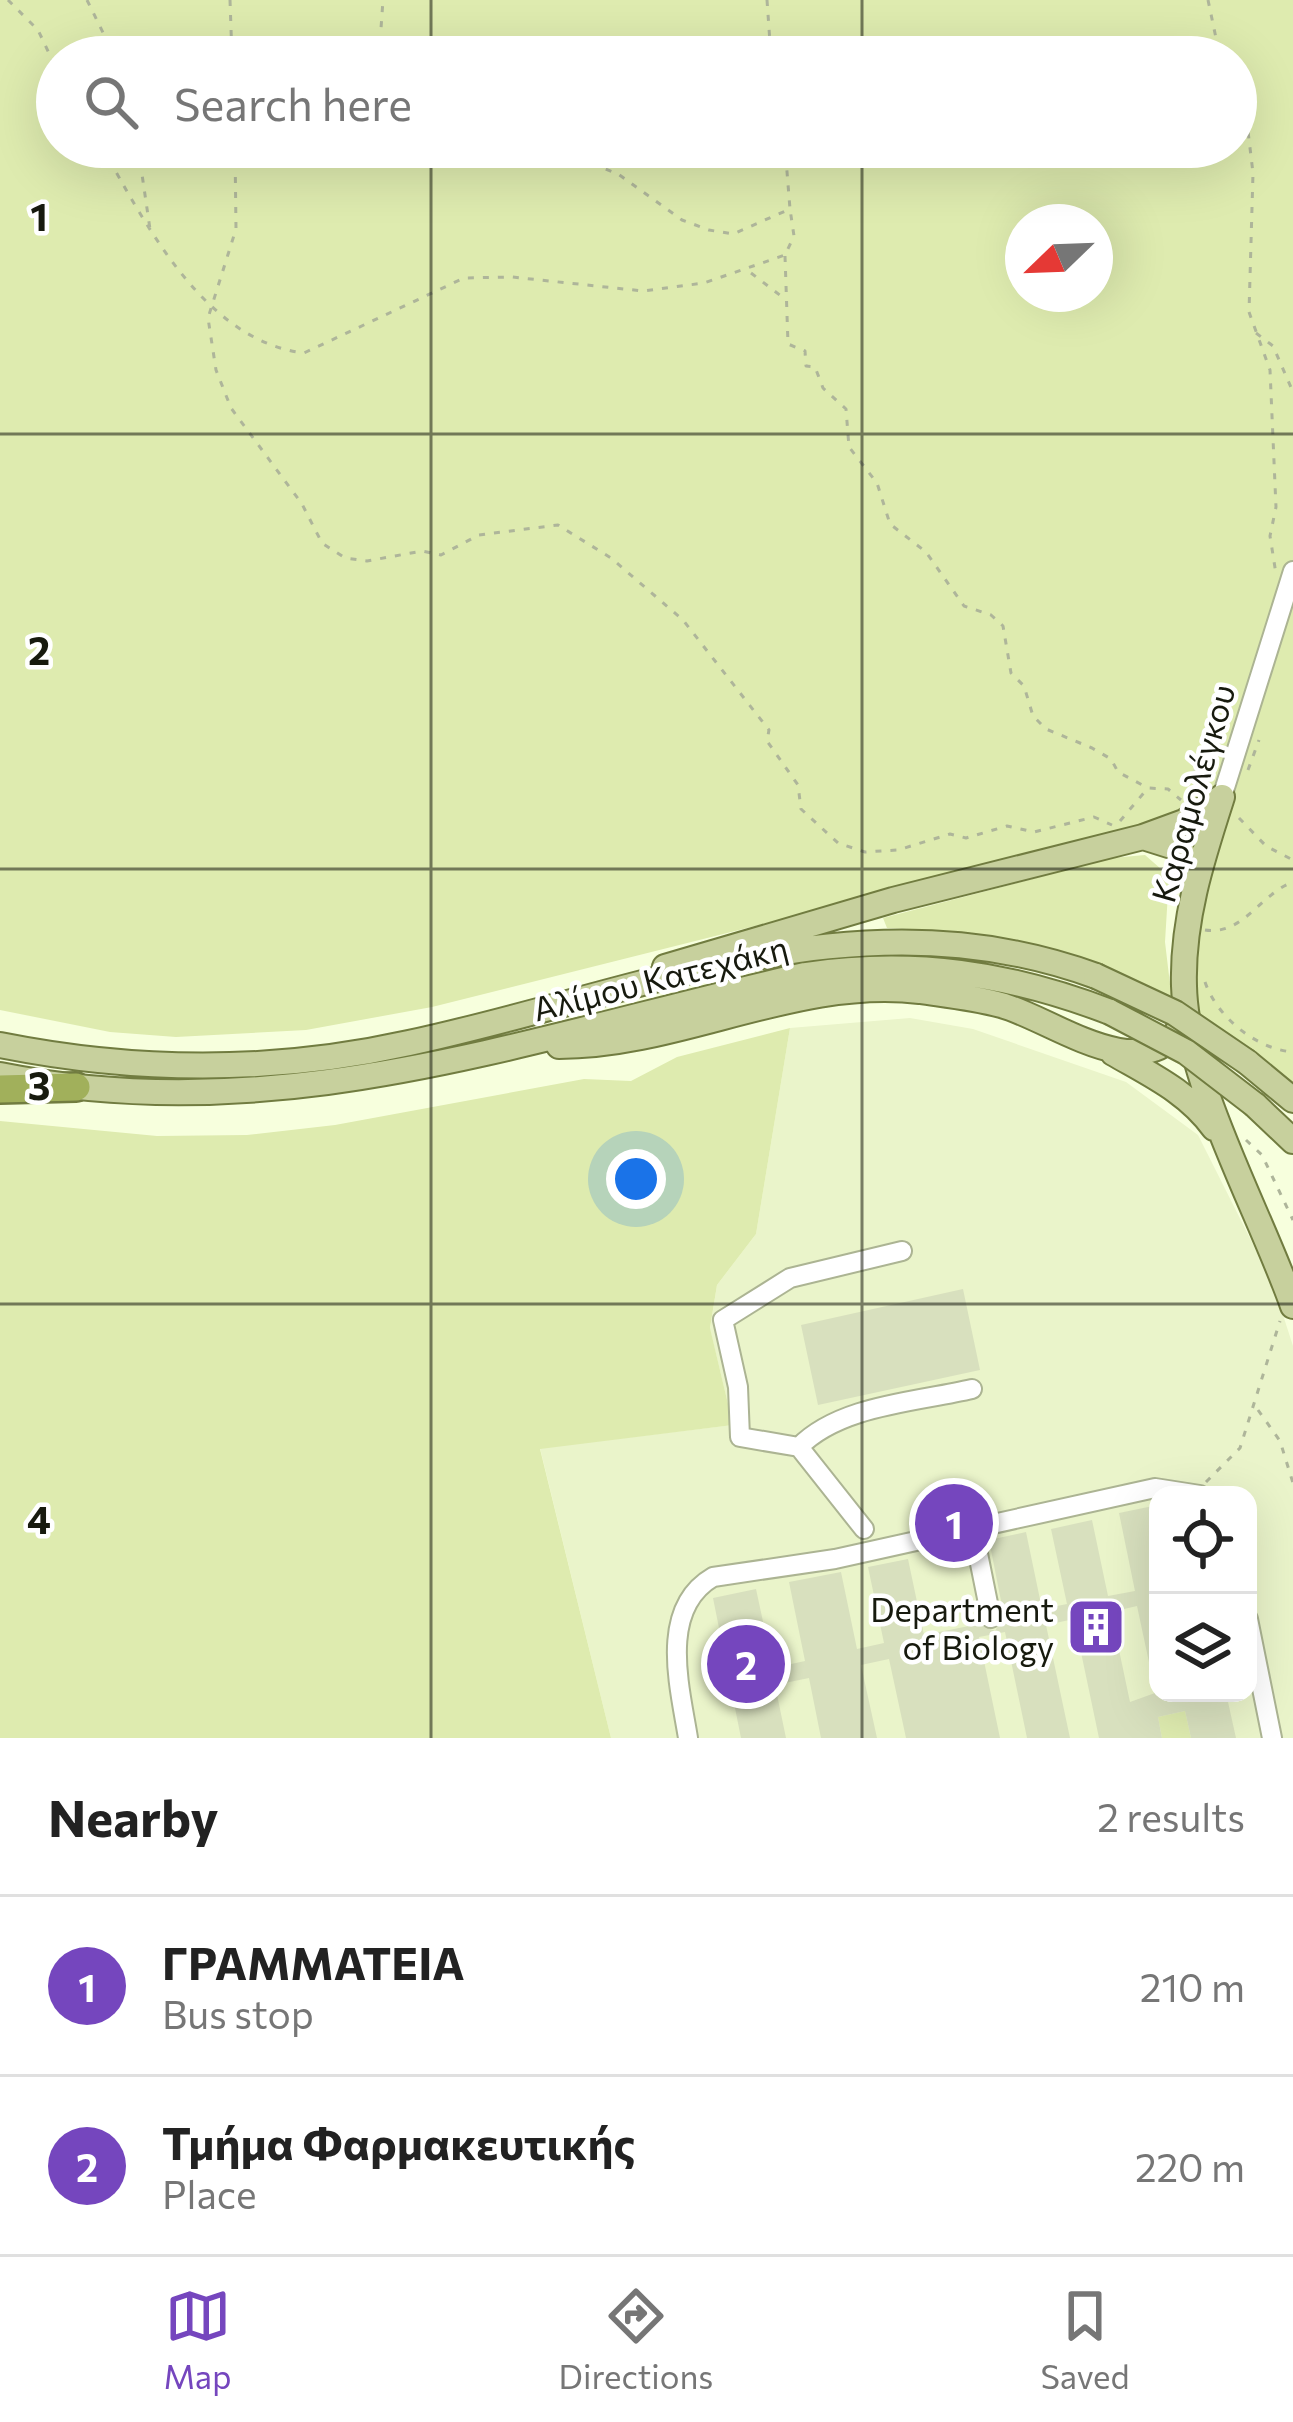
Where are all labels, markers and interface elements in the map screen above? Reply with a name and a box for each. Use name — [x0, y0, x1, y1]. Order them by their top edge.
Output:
search box — [36, 36, 1257, 168]
icon: search — [78, 69, 144, 135]
text: Search here — [174, 75, 412, 130]
text: 1 — [30, 191, 48, 239]
north arrow — [1005, 204, 1113, 312]
text: 2 — [28, 625, 50, 673]
street label: Καραμολέγκου — [1141, 679, 1243, 907]
street label: Αλίμου Κατεχάκη — [528, 925, 792, 1029]
text: 3 — [28, 1060, 50, 1108]
your location — [606, 1149, 666, 1209]
pin: 1 — [915, 1478, 993, 1568]
map controls — [1149, 1486, 1257, 1702]
button: locate — [1149, 1486, 1257, 1594]
text: 4 — [27, 1494, 51, 1542]
place label: Department of Biology — [870, 1588, 1054, 1667]
button: layers — [1149, 1594, 1257, 1702]
building icon: Department of Biology — [1065, 1596, 1127, 1658]
pin: 2 — [707, 1619, 785, 1709]
text: Nearby — [48, 1785, 218, 1848]
text: 2 results — [1097, 1792, 1245, 1840]
text: ΓΡΑΜΜΑΤΕΙΑ — [162, 1934, 465, 1989]
text: 1 — [78, 1962, 96, 2010]
text: 210 m — [1140, 1962, 1245, 2010]
text: Bus stop — [162, 1989, 314, 2037]
text: Τμήμα Φαρμακευτικής — [162, 2114, 635, 2169]
text: 2 — [76, 2142, 98, 2190]
text: 220 m — [1135, 2142, 1245, 2190]
text: Place — [162, 2169, 257, 2217]
tab: Map — [164, 2283, 232, 2396]
tab: Directions — [559, 2283, 713, 2396]
tab: Saved — [1040, 2283, 1129, 2396]

